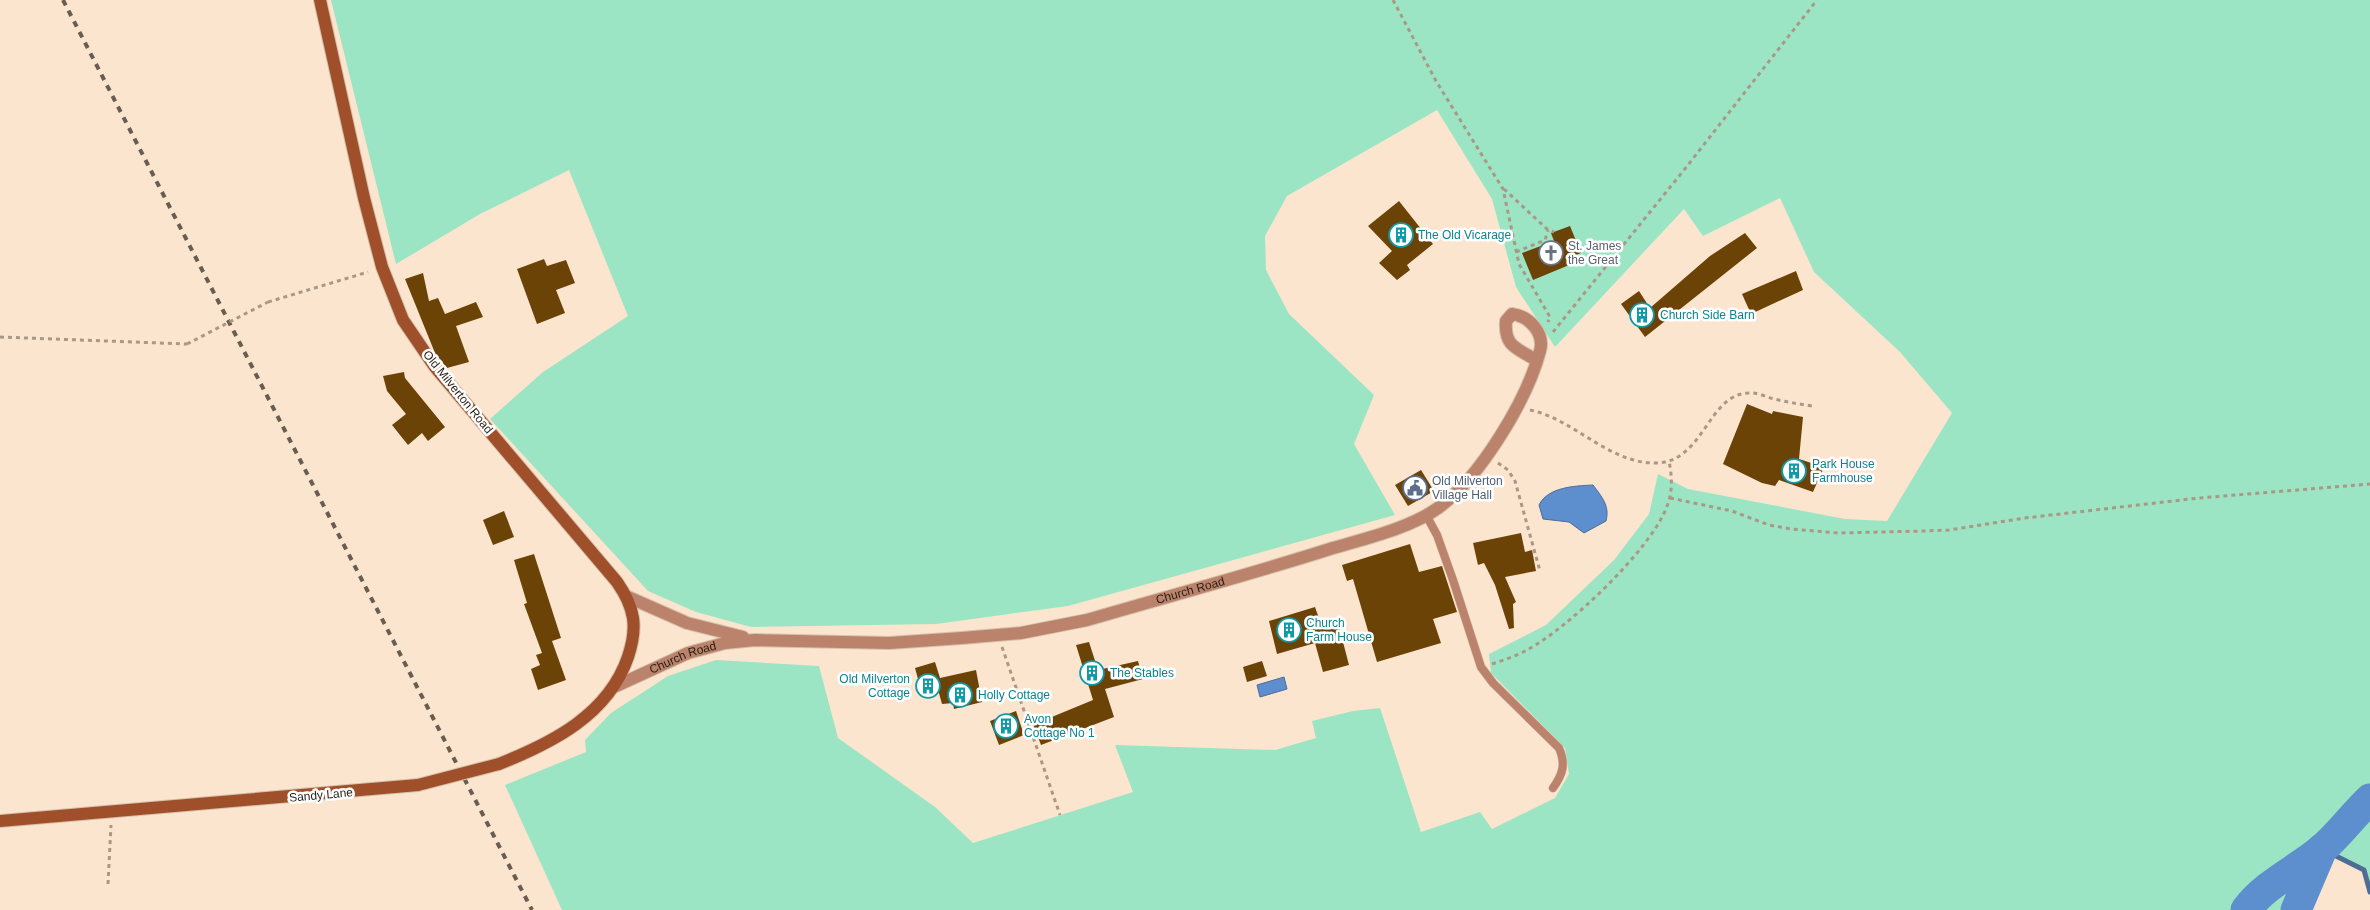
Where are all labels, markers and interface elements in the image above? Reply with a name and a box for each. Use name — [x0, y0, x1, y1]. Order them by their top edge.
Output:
building icon: The Old Vicarage — [1388, 222, 1414, 248]
place label: The Old Vicarage — [1418, 228, 1511, 242]
place label: St. James the Great — [1568, 239, 1621, 267]
church icon: St. James the Great — [1538, 240, 1564, 266]
building icon: Church Side Barn — [1629, 302, 1655, 328]
place label: Church Side Barn — [1660, 308, 1755, 322]
street label: Old Milverton Road — [420, 348, 496, 436]
place label: Park House Farmhouse — [1812, 457, 1875, 485]
building icon: Park House Farmhouse — [1781, 458, 1807, 484]
place label: Old Milverton Village Hall — [1432, 474, 1503, 502]
public building icon: Old Milverton Village Hall — [1402, 475, 1428, 501]
street label: Church Road — [1154, 574, 1226, 607]
place label: Church Farm House — [1306, 616, 1372, 644]
building icon: Church Farm House — [1276, 617, 1302, 643]
street label: Church Road — [647, 639, 718, 677]
building icon: The Stables — [1079, 660, 1105, 686]
place label: The Stables — [1110, 666, 1174, 680]
place label: Old Milverton Cottage — [839, 672, 910, 700]
building icon: Old Milverton Cottage — [915, 673, 941, 699]
building icon: Holly Cottage — [947, 682, 973, 708]
place label: Holly Cottage — [978, 688, 1050, 702]
place label: Avon Cottage No 1 — [1024, 712, 1095, 740]
building icon: Avon Cottage No 1 — [993, 713, 1019, 739]
street label: Sandy Lane — [288, 785, 354, 805]

